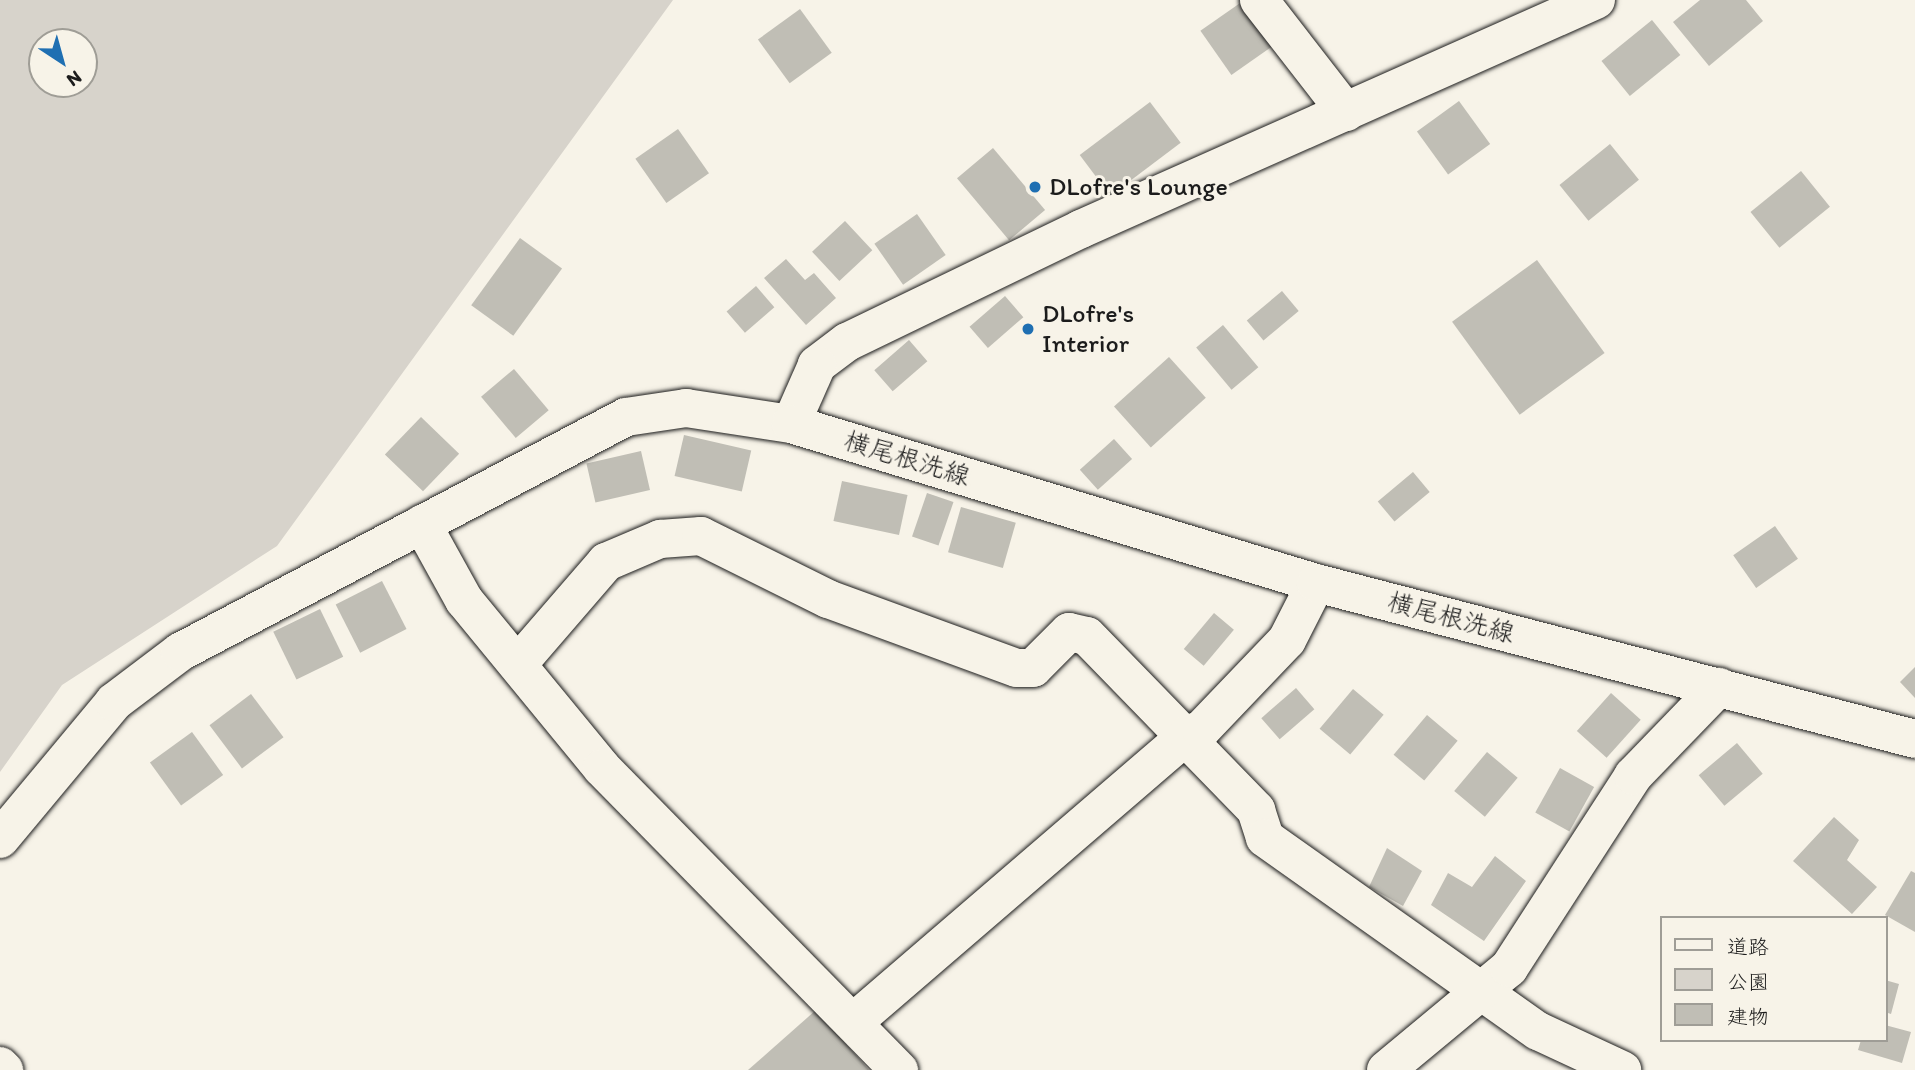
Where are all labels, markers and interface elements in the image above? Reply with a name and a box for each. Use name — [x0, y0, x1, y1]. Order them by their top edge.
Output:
north arrow — [28, 28, 98, 98]
text: N — [63, 66, 86, 92]
place label: DLofre's Lounge — [1049, 171, 1228, 203]
marker: DLofre's Lounge — [1027, 179, 1043, 195]
place label: DLofre's Interior — [1042, 298, 1134, 360]
marker: DLofre's Interior — [1020, 321, 1036, 337]
street label: 横尾根洗線 — [840, 425, 974, 493]
street label: 横尾根洗線 — [1384, 586, 1518, 650]
legend — [1660, 916, 1887, 1042]
text: 道路 — [1727, 934, 1769, 959]
text: 公園 — [1727, 969, 1769, 994]
text: 建物 — [1727, 1004, 1769, 1029]

